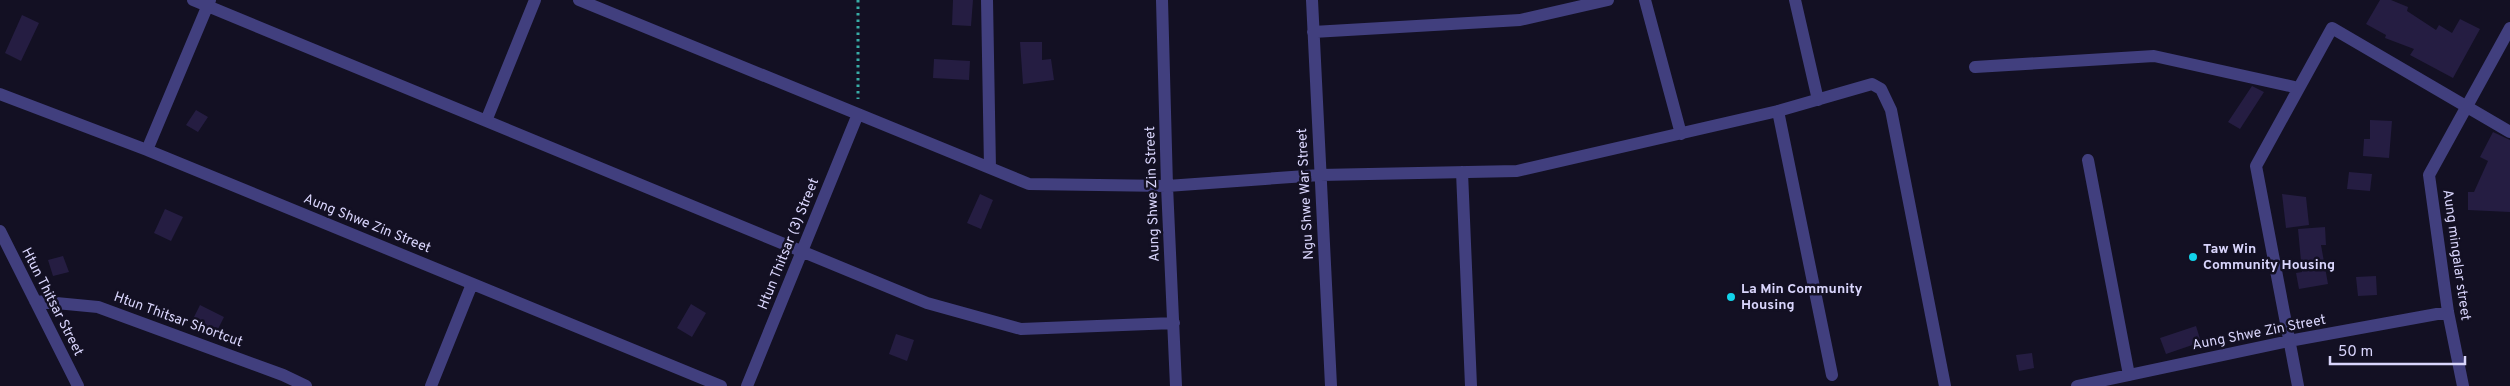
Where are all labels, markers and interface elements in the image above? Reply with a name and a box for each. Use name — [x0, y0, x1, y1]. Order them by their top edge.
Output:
street label: Aung Shwe Zin Street — [1142, 126, 1164, 262]
street label: Ngu Shwe War Street — [1294, 128, 1318, 260]
street label: Htun Thitsar (3) Street — [755, 176, 823, 312]
street label: Aung mingalar street — [2438, 188, 2474, 322]
street label: Aung Shwe Zin Street — [301, 191, 433, 257]
place label: Taw Win Community Housing — [2203, 241, 2335, 274]
street label: Htun Thitsar Street — [17, 245, 87, 359]
marker: Taw Win Community Housing — [2187, 251, 2199, 263]
place label: La Min Community Housing — [1741, 281, 1862, 314]
street label: Htun Thitsar Shortcut — [111, 289, 245, 351]
marker: La Min Community Housing — [1725, 291, 1737, 303]
street label: Aung Shwe Zin Street — [2191, 312, 2327, 354]
scale bar — [2330, 334, 2465, 366]
text: 50 m — [2338, 343, 2373, 362]

